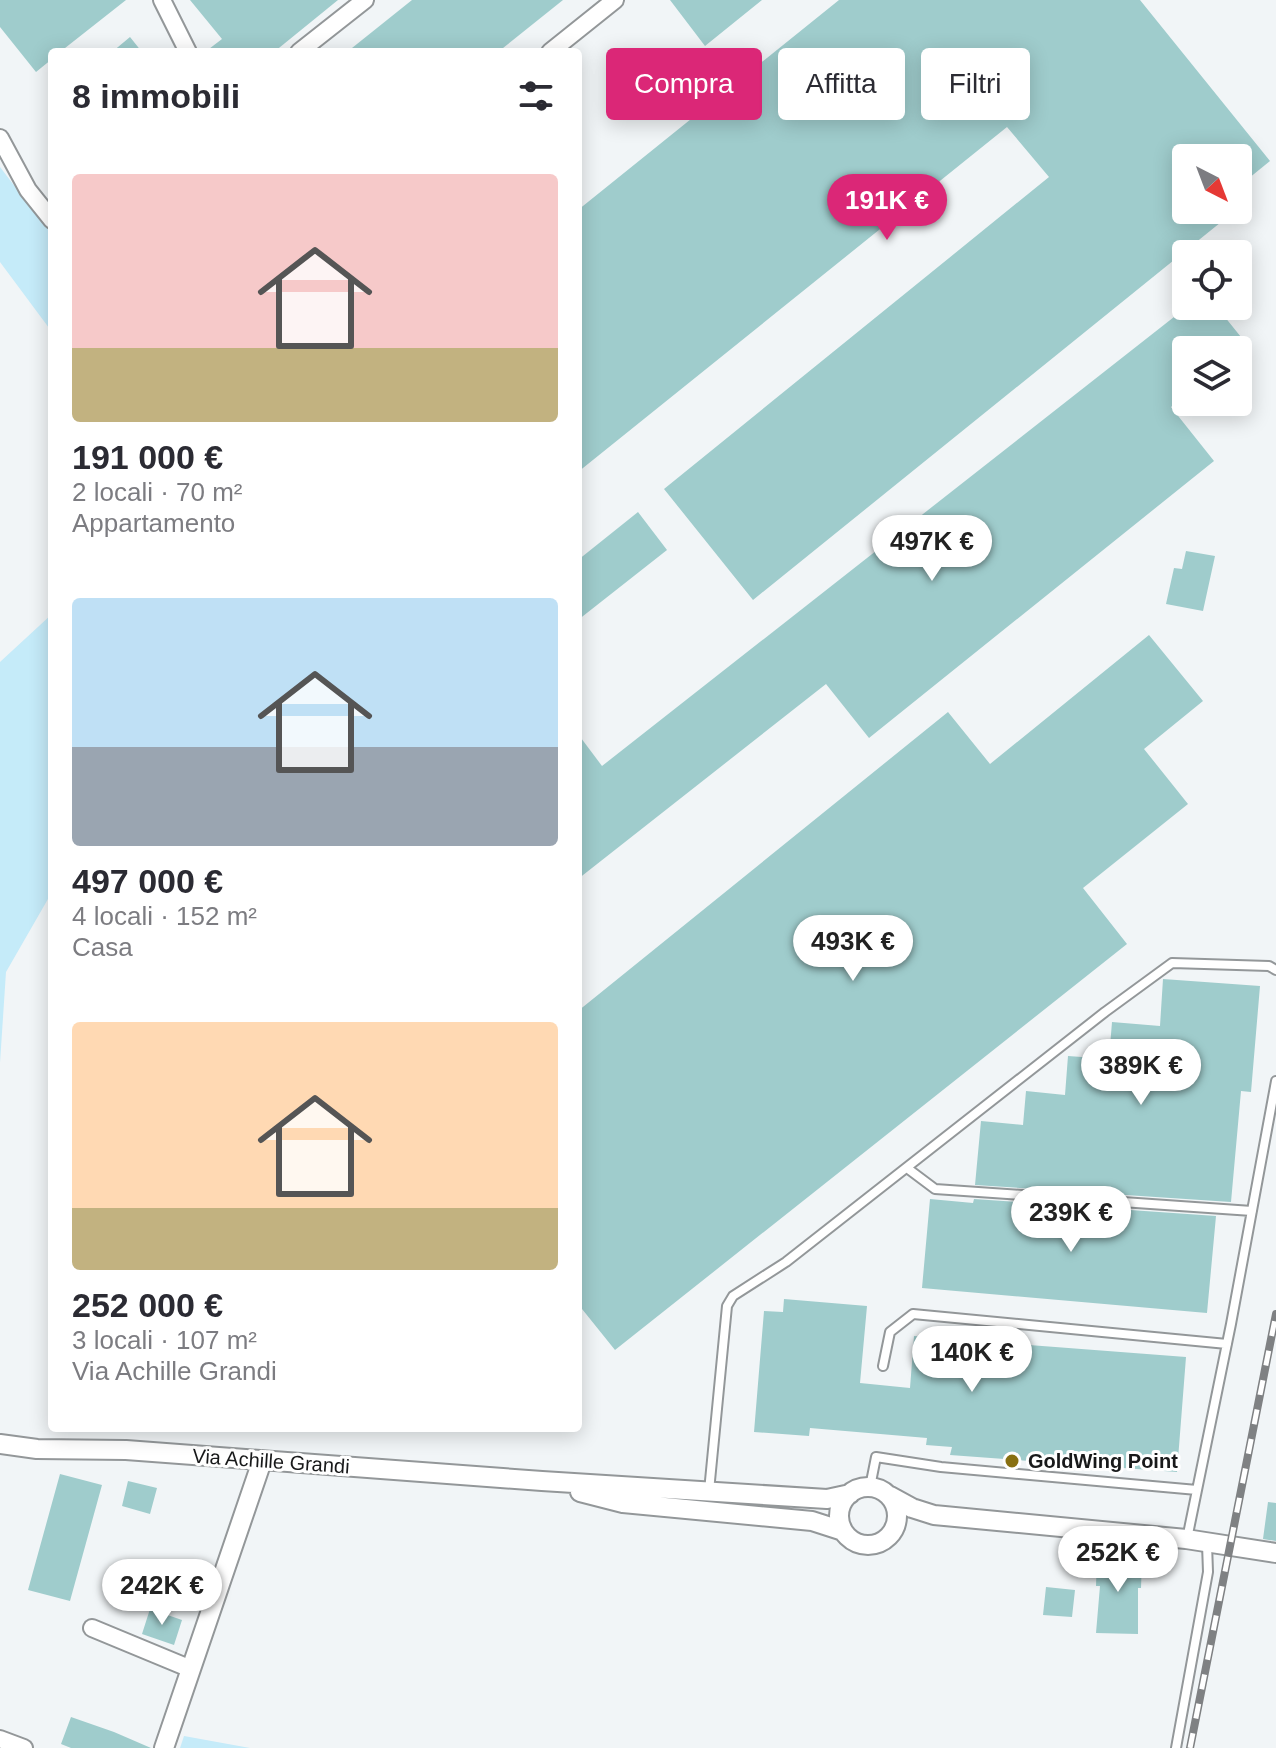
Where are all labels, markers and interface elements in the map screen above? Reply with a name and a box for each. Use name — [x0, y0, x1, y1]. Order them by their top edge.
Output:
chip: Compra — [606, 48, 762, 120]
chip: Affitta — [778, 48, 905, 120]
chip: Filtri — [921, 48, 1030, 120]
icon: filters — [514, 74, 558, 118]
text: 8 immobili — [72, 77, 240, 115]
north arrow — [1172, 144, 1252, 224]
map controls — [1172, 144, 1252, 416]
pin: 191K € — [822, 174, 952, 242]
text: 191K € — [845, 185, 929, 215]
icon: home — [243, 226, 387, 370]
button: locate — [1172, 240, 1252, 320]
button: layers — [1172, 336, 1252, 416]
text: 191 000 € — [72, 438, 223, 476]
text: 2 locali · 70 m² — [72, 477, 243, 507]
text: Appartamento — [72, 508, 235, 538]
pin: 497K € — [867, 515, 997, 583]
text: 497K € — [890, 526, 974, 556]
icon: home — [243, 650, 387, 794]
text: 497 000 € — [72, 862, 223, 900]
text: 4 locali · 152 m² — [72, 901, 257, 931]
pin: 493K € — [788, 915, 918, 983]
text: 493K € — [811, 926, 895, 956]
text: Casa — [72, 932, 133, 962]
pin: 389K € — [1076, 1039, 1206, 1107]
text: 389K € — [1099, 1050, 1183, 1080]
icon: home — [243, 1074, 387, 1218]
pin: 239K € — [1006, 1186, 1136, 1254]
text: 239K € — [1029, 1197, 1113, 1227]
text: 252 000 € — [72, 1286, 223, 1324]
text: 3 locali · 107 m² — [72, 1325, 257, 1355]
pin: 140K € — [907, 1326, 1037, 1394]
text: 140K € — [930, 1337, 1014, 1367]
text: Via Achille Grandi — [72, 1356, 277, 1386]
street label: Via Achille Grandi — [192, 1445, 350, 1477]
place label: GoldWing Point — [1028, 1450, 1178, 1472]
marker: GoldWing Point — [1003, 1452, 1021, 1470]
pin: 252K € — [1053, 1526, 1183, 1594]
text: 252K € — [1076, 1537, 1160, 1567]
pin: 242K € — [97, 1559, 227, 1627]
text: 242K € — [120, 1570, 204, 1600]

